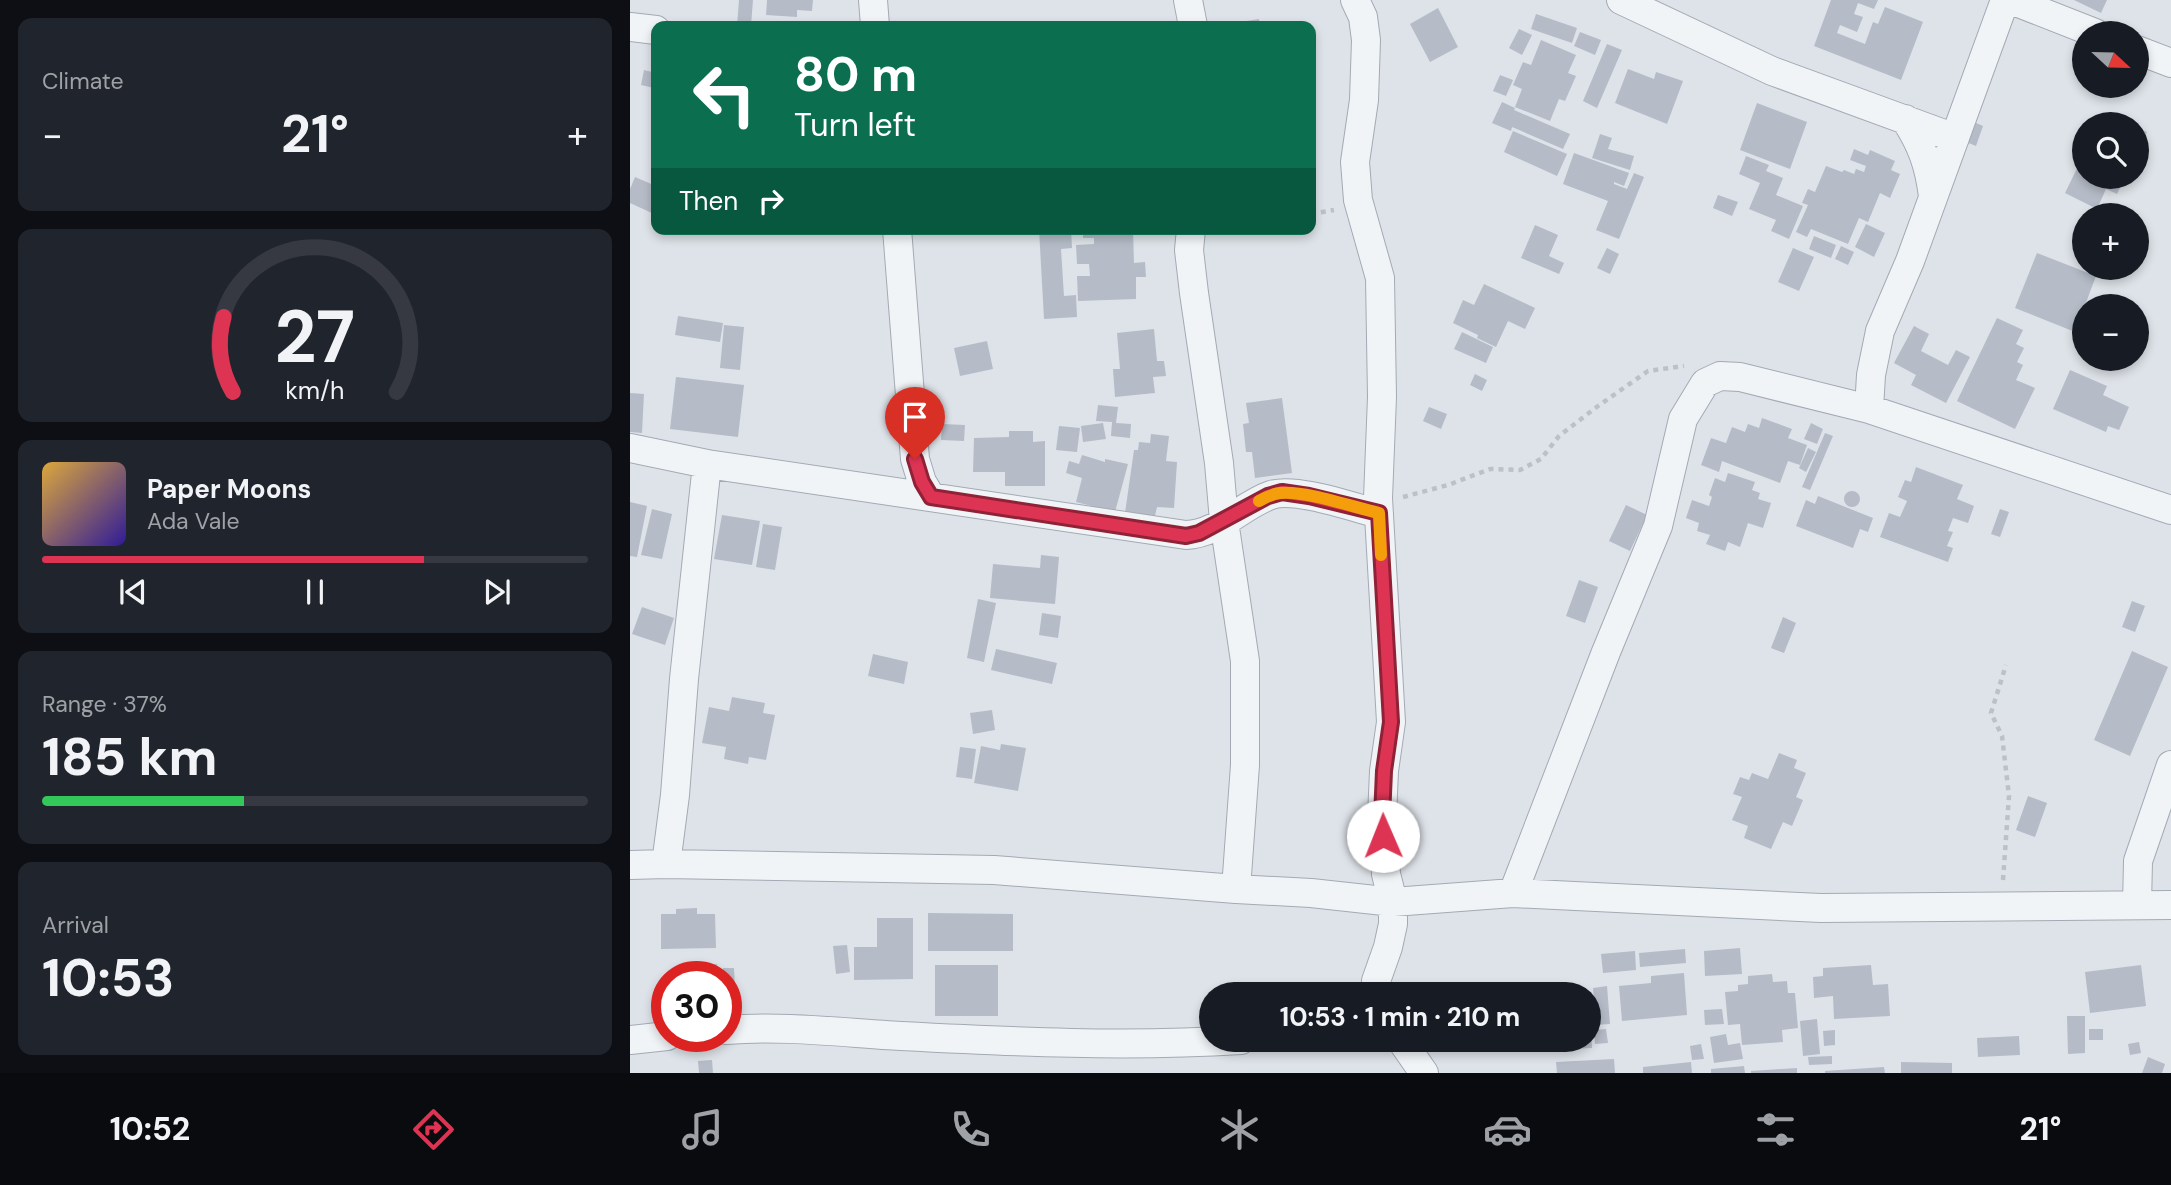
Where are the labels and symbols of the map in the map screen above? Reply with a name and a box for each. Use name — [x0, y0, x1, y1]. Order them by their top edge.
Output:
north arrow — [2072, 21, 2149, 98]
pin — [885, 387, 945, 459]
position arrow — [1346, 799, 1420, 873]
speed limit sign: 30 — [651, 961, 742, 1052]

